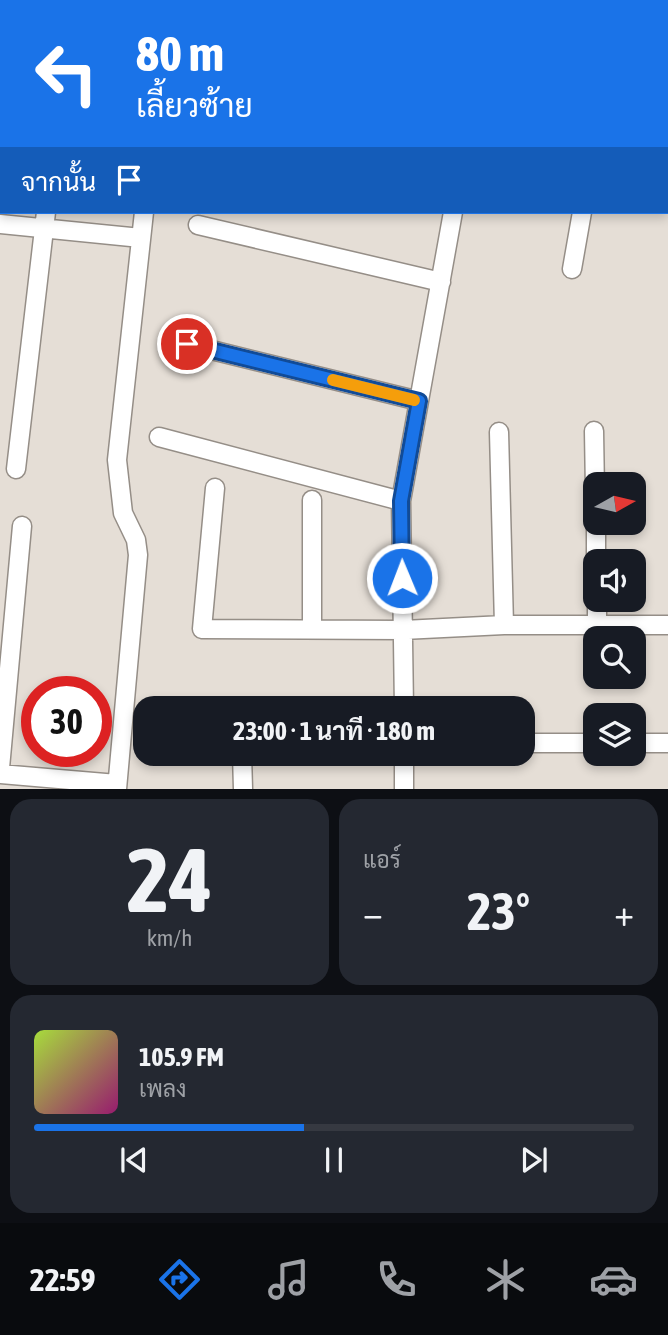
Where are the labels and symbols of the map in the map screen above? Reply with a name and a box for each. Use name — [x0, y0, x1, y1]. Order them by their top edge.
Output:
pin — [157, 314, 217, 374]
north arrow — [583, 472, 646, 536]
position arrow — [365, 541, 439, 615]
speed limit sign: 30 — [21, 676, 112, 767]

